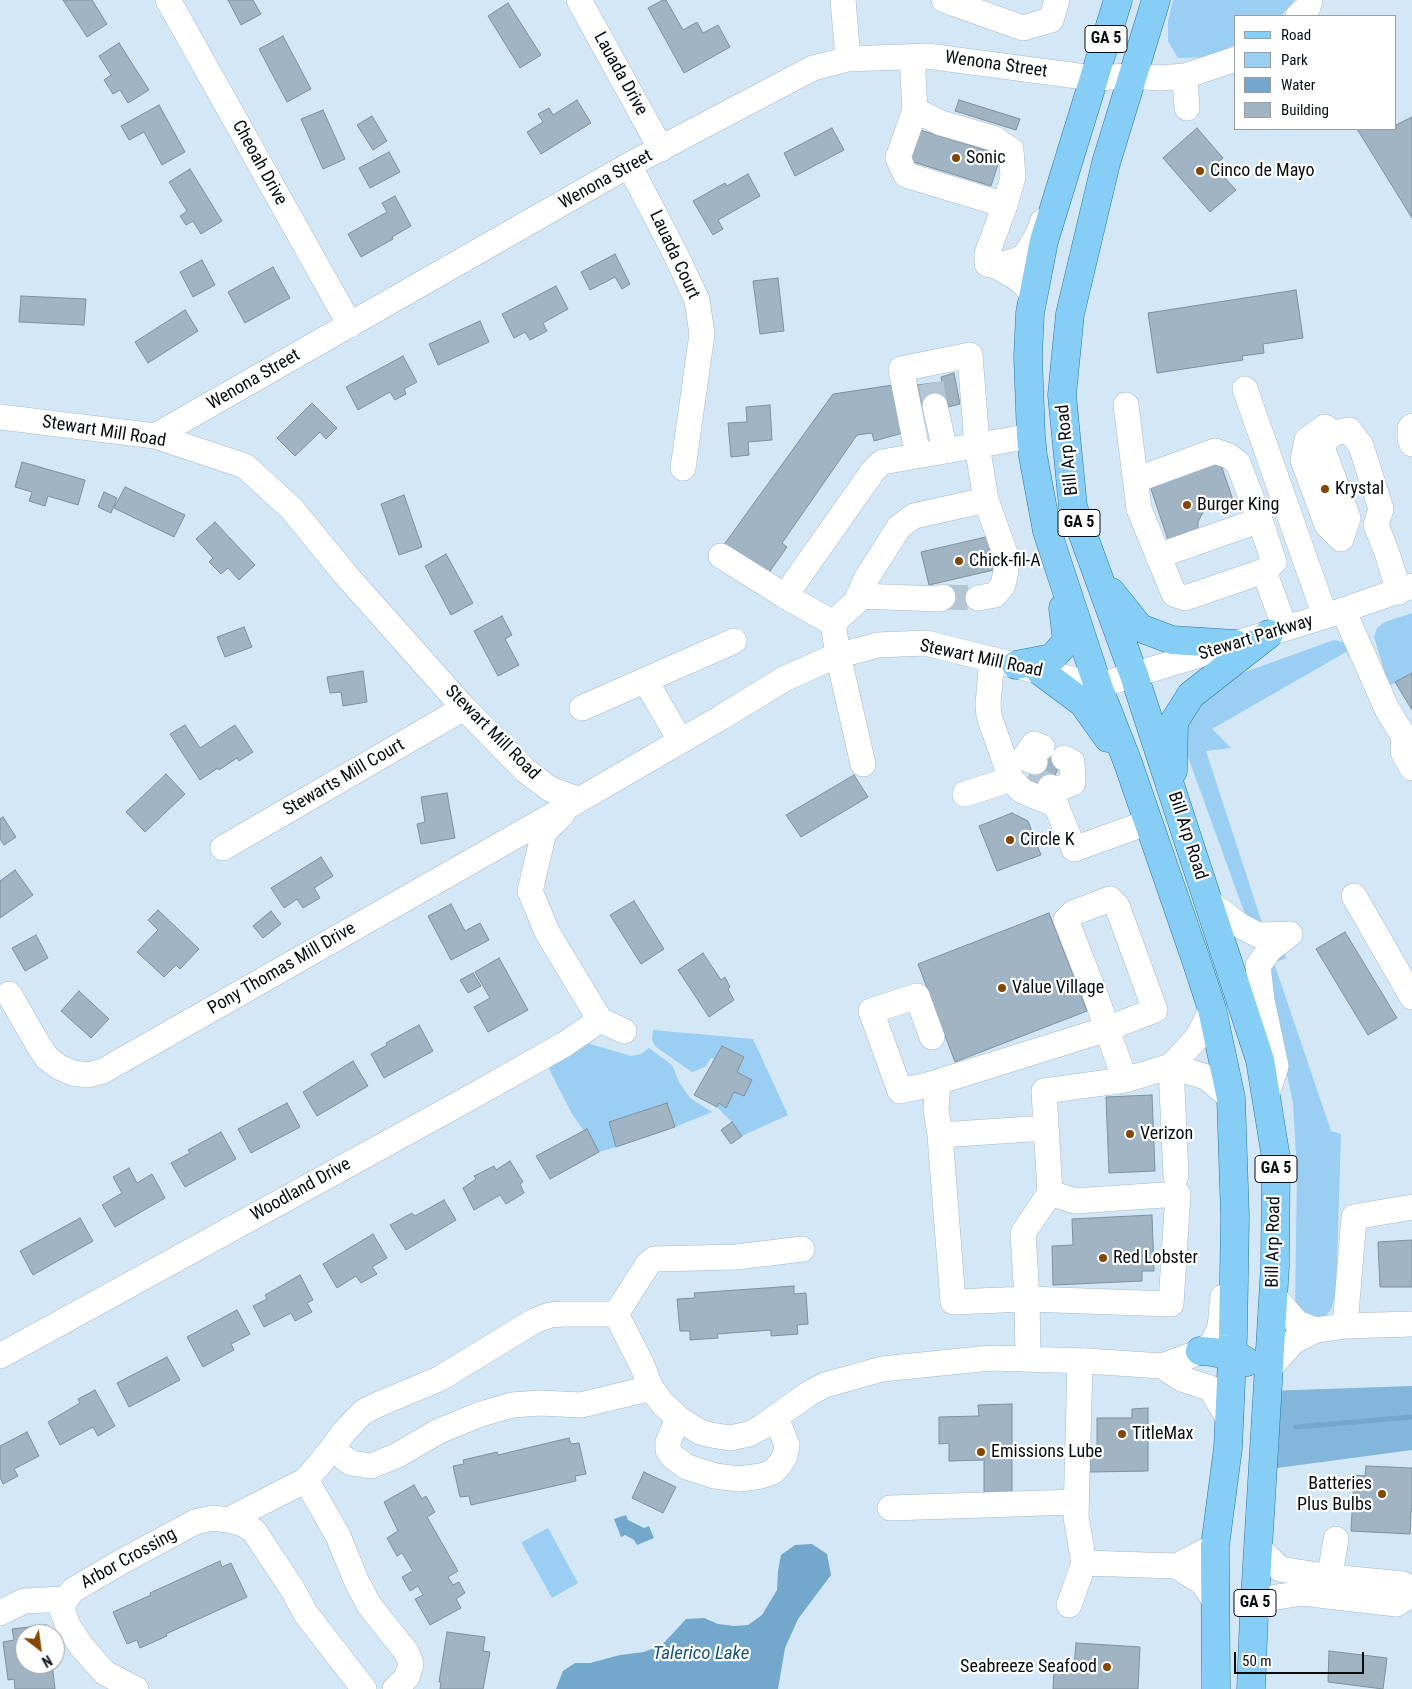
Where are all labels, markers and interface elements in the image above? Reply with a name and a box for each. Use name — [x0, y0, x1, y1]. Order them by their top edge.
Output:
legend — [1234, 15, 1397, 130]
road number: GA 5 — [1085, 26, 1127, 52]
text: Road — [1281, 26, 1311, 44]
street label: Lauada Drive — [588, 28, 652, 120]
street label: Wenona Street — [943, 47, 1049, 83]
text: Park — [1281, 51, 1308, 69]
text: Water — [1281, 76, 1315, 94]
text: Building — [1281, 101, 1329, 119]
street label: Cheoah Drive — [227, 117, 291, 209]
street label: Wenona Street — [556, 146, 656, 214]
place label: Sonic — [966, 147, 1006, 169]
marker: Sonic — [950, 152, 962, 164]
place label: Cinco de Mayo — [1210, 160, 1315, 182]
marker: Cinco de Mayo — [1194, 165, 1206, 177]
street label: Lauada Court — [644, 207, 704, 303]
street label: Wenona Street — [204, 345, 304, 415]
street label: Bill Arp Road — [1052, 403, 1084, 497]
street label: Stewart Mill Road — [41, 412, 167, 452]
place label: Krystal — [1335, 478, 1384, 500]
marker: Krystal — [1319, 483, 1331, 495]
place label: Burger King — [1197, 494, 1279, 516]
marker: Burger King — [1181, 499, 1193, 511]
road number: GA 5 — [1058, 509, 1100, 536]
place label: Chick-fil-A — [969, 550, 1041, 572]
marker: Chick-fil-A — [953, 555, 965, 567]
street label: Stewart Parkway — [1196, 610, 1316, 666]
street label: Stewart Mill Road — [918, 635, 1044, 683]
street label: Stewart Mill Road — [440, 681, 544, 785]
street label: Stewarts Mill Court — [280, 735, 408, 821]
street label: Bill Arp Road — [1163, 789, 1211, 883]
place label: Circle K — [1020, 829, 1074, 851]
marker: Circle K — [1004, 834, 1016, 846]
street label: Pony Thomas Mill Drive — [204, 918, 360, 1020]
place label: Value Village — [1012, 977, 1104, 999]
marker: Value Village — [996, 982, 1008, 994]
place label: Verizon — [1140, 1123, 1193, 1145]
marker: Verizon — [1124, 1128, 1136, 1140]
street label: Woodland Drive — [247, 1154, 355, 1226]
road number: GA 5 — [1255, 1156, 1297, 1182]
street label: Bill Arp Road — [1262, 1196, 1286, 1288]
place label: Red Lobster — [1113, 1247, 1198, 1269]
marker: Red Lobster — [1097, 1252, 1109, 1264]
place label: TitleMax — [1132, 1423, 1194, 1445]
marker: TitleMax — [1116, 1428, 1128, 1440]
place label: Emissions Lube — [991, 1441, 1102, 1463]
marker: Emissions Lube — [975, 1446, 987, 1458]
place label: Batteries Plus Bulbs — [1297, 1473, 1372, 1516]
marker: Batteries Plus Bulbs — [1376, 1488, 1388, 1500]
street label: Arbor Crossing — [77, 1524, 181, 1594]
road number: GA 5 — [1234, 1590, 1276, 1616]
north arrow — [15, 1624, 65, 1674]
scale bar — [1237, 1642, 1367, 1674]
water label: Talerico Lake — [653, 1643, 749, 1665]
text: N — [39, 1652, 55, 1670]
text: 50 m — [1242, 1652, 1272, 1670]
place label: Seabreeze Seafood — [960, 1656, 1097, 1678]
marker: Seabreeze Seafood — [1101, 1661, 1113, 1673]

